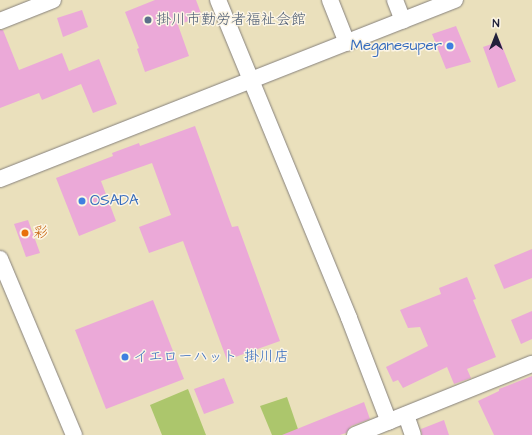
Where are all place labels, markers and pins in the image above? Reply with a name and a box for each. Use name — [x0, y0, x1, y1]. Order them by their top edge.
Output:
place label: 掛川市勤労者福祉会館 — [156, 11, 306, 29]
marker: 掛川市勤労者福祉会館 — [143, 15, 153, 25]
place label: Meganesuper — [351, 37, 442, 55]
marker: Meganesuper — [445, 41, 455, 51]
place label: OSADA — [90, 192, 139, 210]
marker: OSADA — [77, 196, 87, 206]
place label: 彩 — [33, 224, 48, 242]
marker: 彩 — [20, 228, 30, 238]
place label: イエローハット 掛川店 — [133, 348, 289, 366]
marker: イエローハット 掛川店 — [120, 352, 130, 362]

